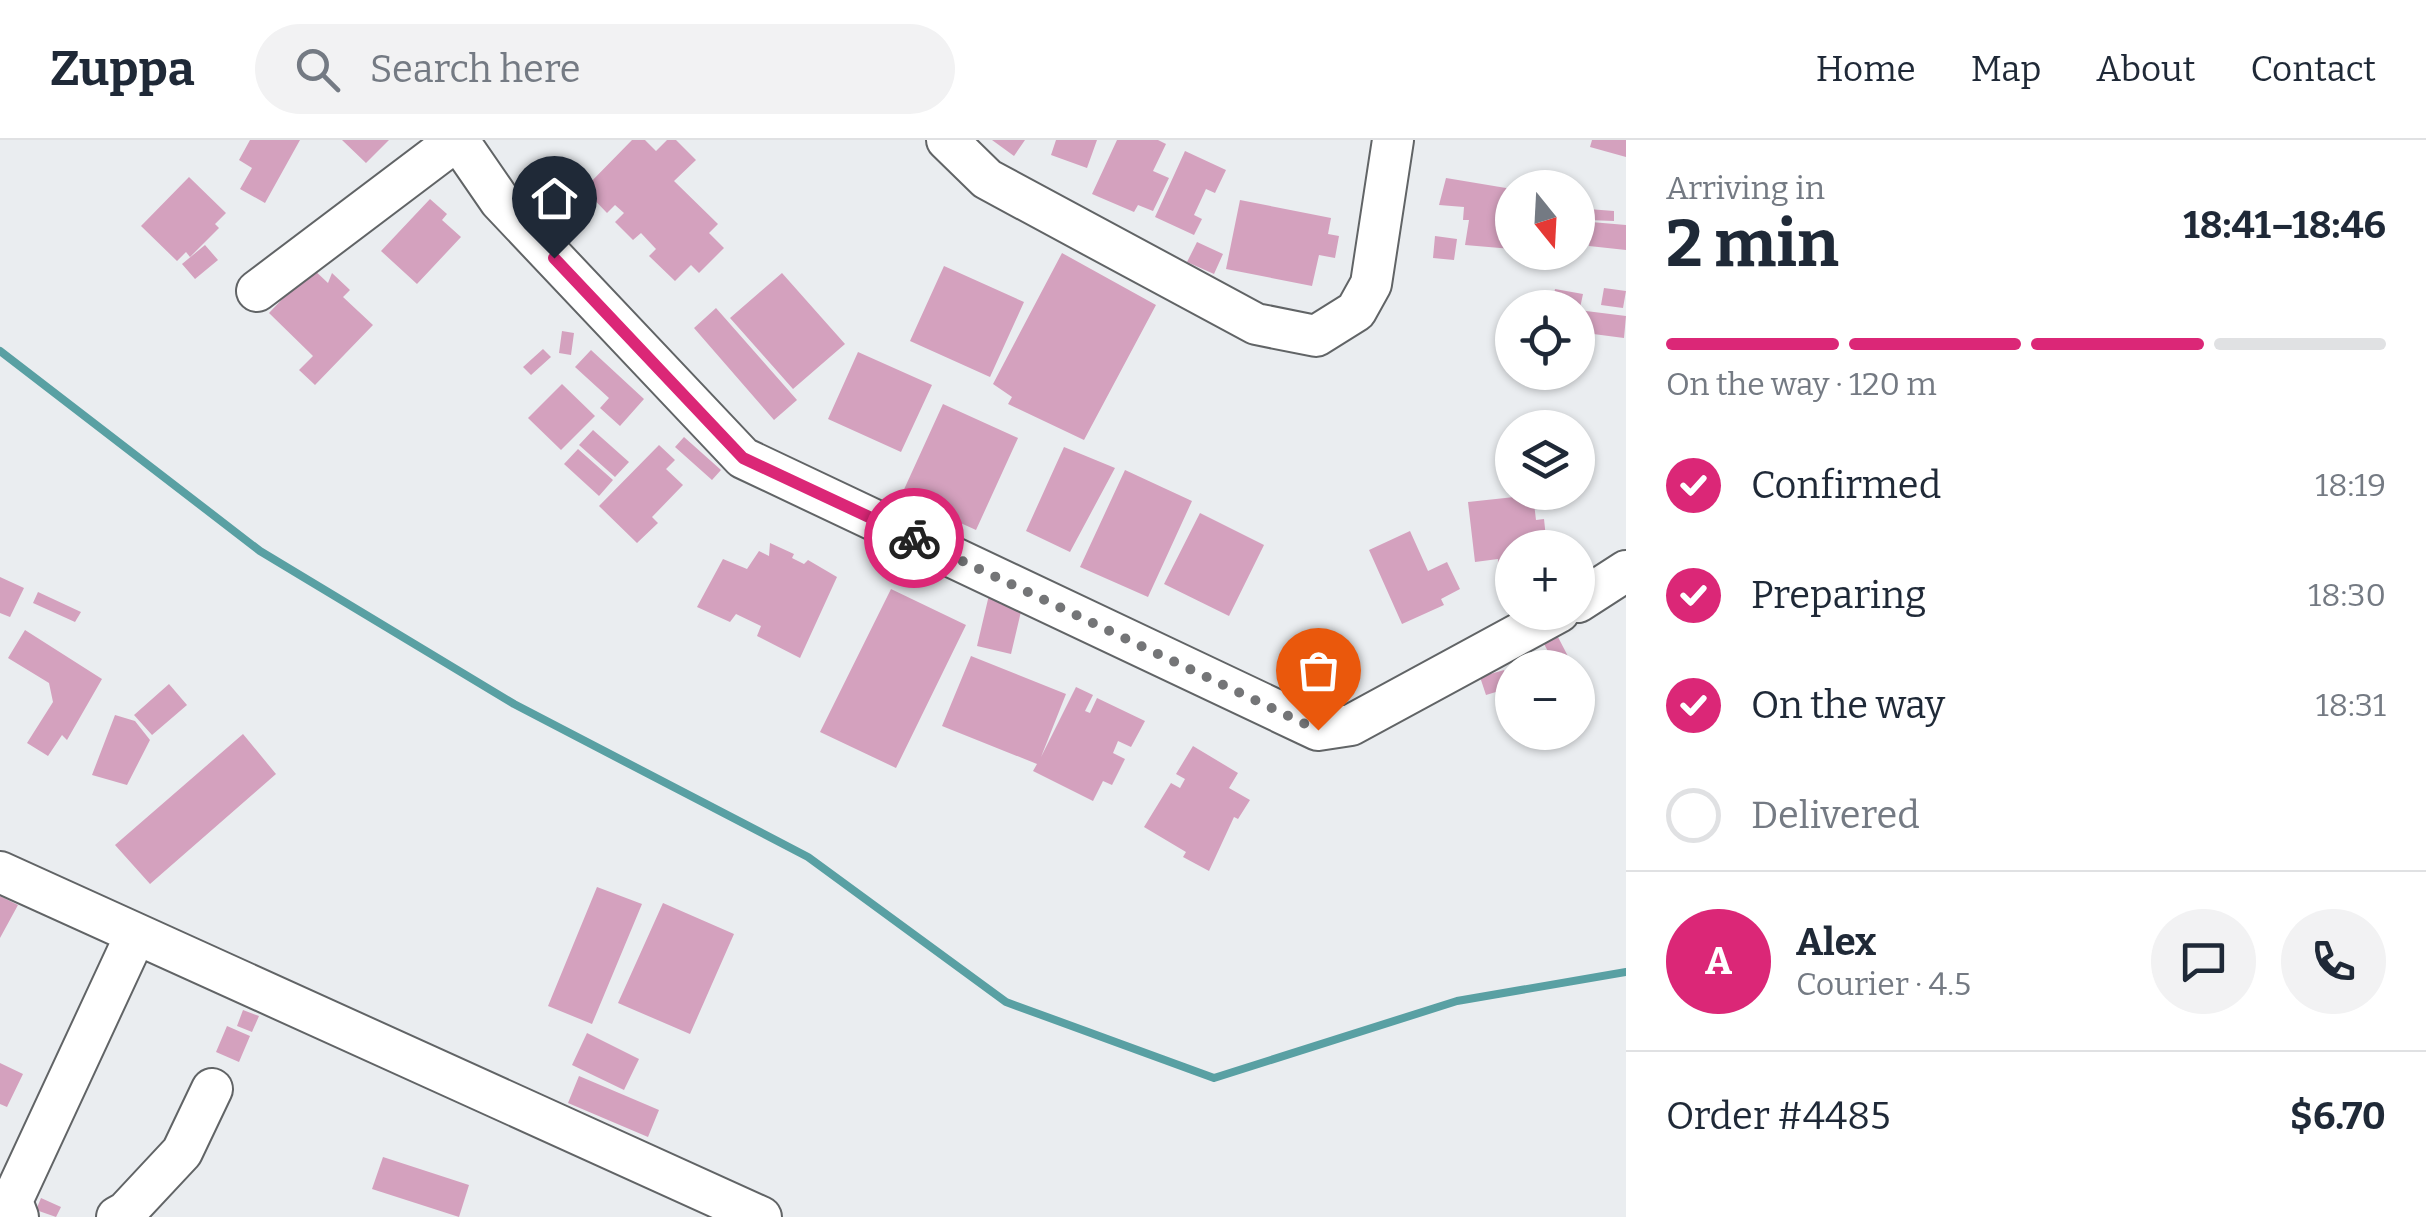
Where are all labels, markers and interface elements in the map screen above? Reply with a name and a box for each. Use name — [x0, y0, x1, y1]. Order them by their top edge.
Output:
search box — [255, 24, 955, 114]
text: Zuppa — [50, 40, 195, 98]
icon: search — [290, 42, 345, 97]
text: Search here — [370, 46, 581, 92]
text: Home — [1816, 48, 1916, 90]
text: Map — [1971, 48, 2041, 90]
text: About — [2096, 48, 2195, 90]
text: Contact — [2250, 48, 2376, 90]
pin — [512, 156, 597, 259]
text: Arriving in — [1666, 169, 1825, 207]
north arrow — [1495, 170, 1595, 270]
map controls — [1495, 170, 1595, 750]
icon: home — [527, 171, 582, 226]
text: 18:41–18:46 — [2183, 202, 2386, 248]
text: 2 min — [1666, 205, 1839, 283]
button: locate — [1495, 290, 1595, 390]
text: On the way · 120 m — [1666, 365, 1937, 403]
button: layers — [1495, 410, 1595, 510]
icon: check — [1666, 458, 1721, 513]
text: Confirmed — [1751, 462, 1941, 508]
text: 18:19 — [2315, 466, 2386, 504]
courier — [864, 488, 964, 588]
icon: bike — [887, 511, 942, 566]
button: + — [1495, 530, 1595, 630]
icon: check — [1666, 568, 1721, 623]
text: Preparing — [1751, 572, 1926, 618]
text: 18:30 — [2308, 576, 2386, 614]
pin — [1276, 628, 1361, 731]
icon: bag — [1291, 643, 1346, 698]
button: − — [1495, 650, 1595, 750]
icon: check — [1666, 678, 1721, 733]
text: On the way — [1751, 682, 1945, 728]
text: 18:31 — [2316, 686, 2386, 724]
text: Delivered — [1751, 792, 1920, 838]
button: chat — [2151, 909, 2256, 1014]
button: phone — [2281, 909, 2386, 1014]
text: Alex — [1796, 919, 1876, 965]
text: A — [1705, 938, 1732, 984]
text: Courier · 4.5 — [1796, 965, 1971, 1003]
text: Order #4485 — [1666, 1093, 1890, 1139]
text: $6.70 — [2290, 1093, 2386, 1139]

